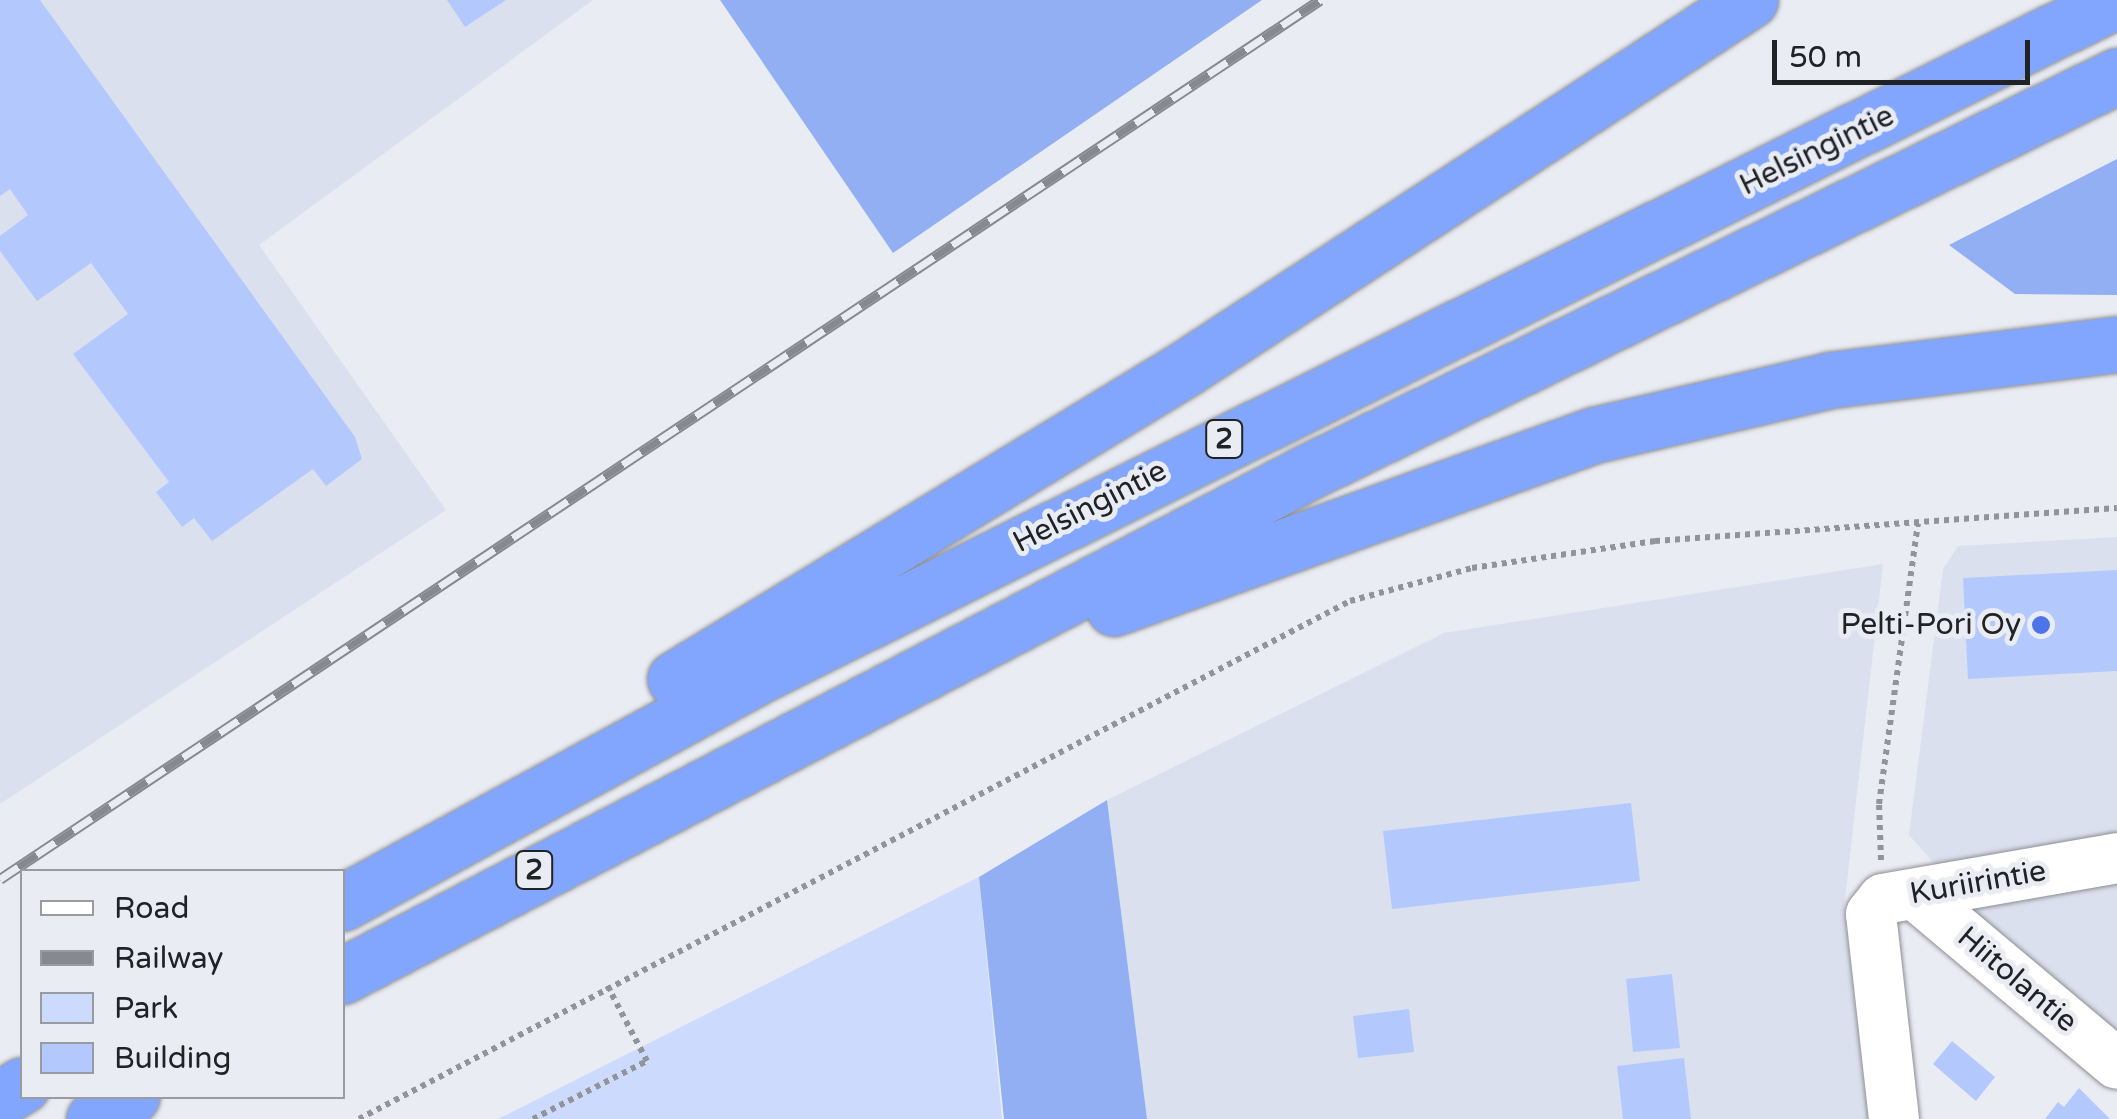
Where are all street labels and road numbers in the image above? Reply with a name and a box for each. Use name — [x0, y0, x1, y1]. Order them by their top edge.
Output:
street label: Helsingintie — [1734, 98, 1900, 204]
road number: 2 — [1204, 416, 1244, 462]
street label: Helsingintie — [1007, 453, 1173, 561]
road number: 2 — [514, 847, 554, 893]
street label: Kuriirintie — [1907, 853, 2049, 913]
street label: Hiitolantie — [1950, 920, 2084, 1040]

